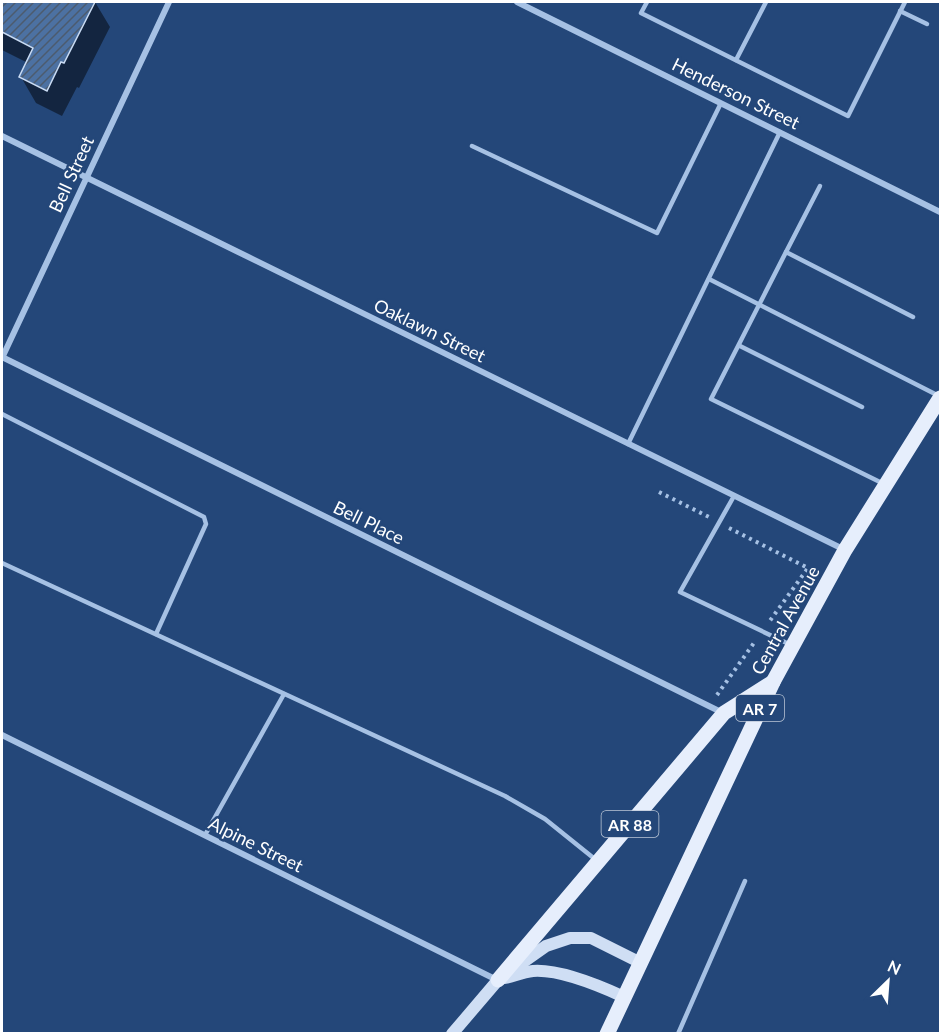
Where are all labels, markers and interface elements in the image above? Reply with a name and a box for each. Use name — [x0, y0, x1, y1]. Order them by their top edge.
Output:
street label: Henderson Street — [669, 53, 804, 134]
street label: Bell Street — [44, 132, 98, 216]
street label: Oaklawn Street — [371, 293, 490, 367]
street label: Bell Place — [330, 495, 408, 549]
street label: Central Avenue — [746, 562, 824, 678]
road number: AR 7 — [736, 695, 784, 721]
road number: AR 88 — [602, 811, 658, 837]
street label: Alpine Street — [205, 812, 307, 877]
north arrow — [858, 951, 918, 1011]
text: N — [885, 956, 904, 978]

